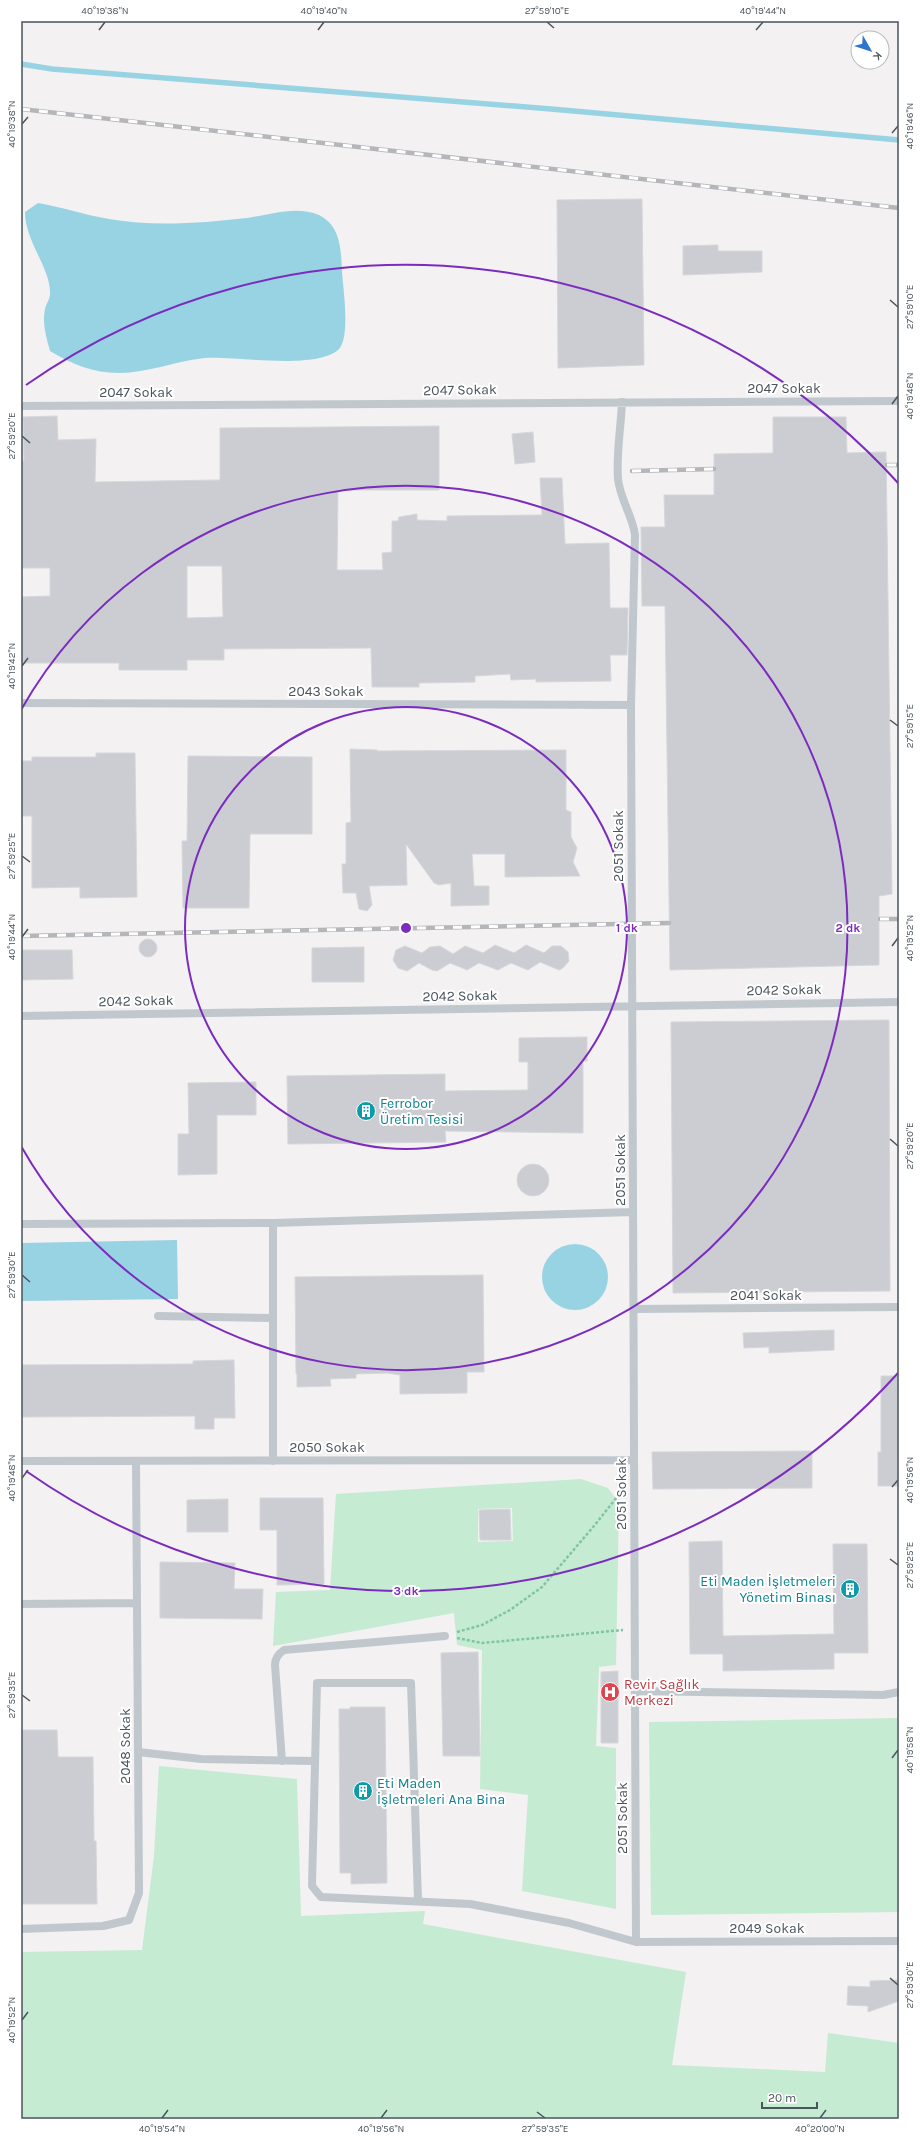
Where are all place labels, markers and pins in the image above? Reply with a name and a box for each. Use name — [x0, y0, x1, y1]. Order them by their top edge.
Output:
centre of rings — [399, 921, 413, 935]
place label: Ferrobor Üretim Tesisi — [380, 1095, 463, 1128]
building icon: Ferrobor Üretim Tesisi — [355, 1100, 377, 1122]
place label: Eti Maden İşletmeleri Yönetim Binası — [700, 1573, 836, 1606]
building icon: Eti Maden İşletmeleri Yönetim Binası — [839, 1578, 861, 1600]
place label: Revir Sağlık Merkezi — [624, 1676, 700, 1709]
hospital icon: Revir Sağlık Merkezi — [599, 1681, 621, 1703]
place label: Eti Maden İşletmeleri Ana Bina — [377, 1775, 505, 1808]
building icon: Eti Maden İşletmeleri Ana Bina — [352, 1780, 374, 1802]

